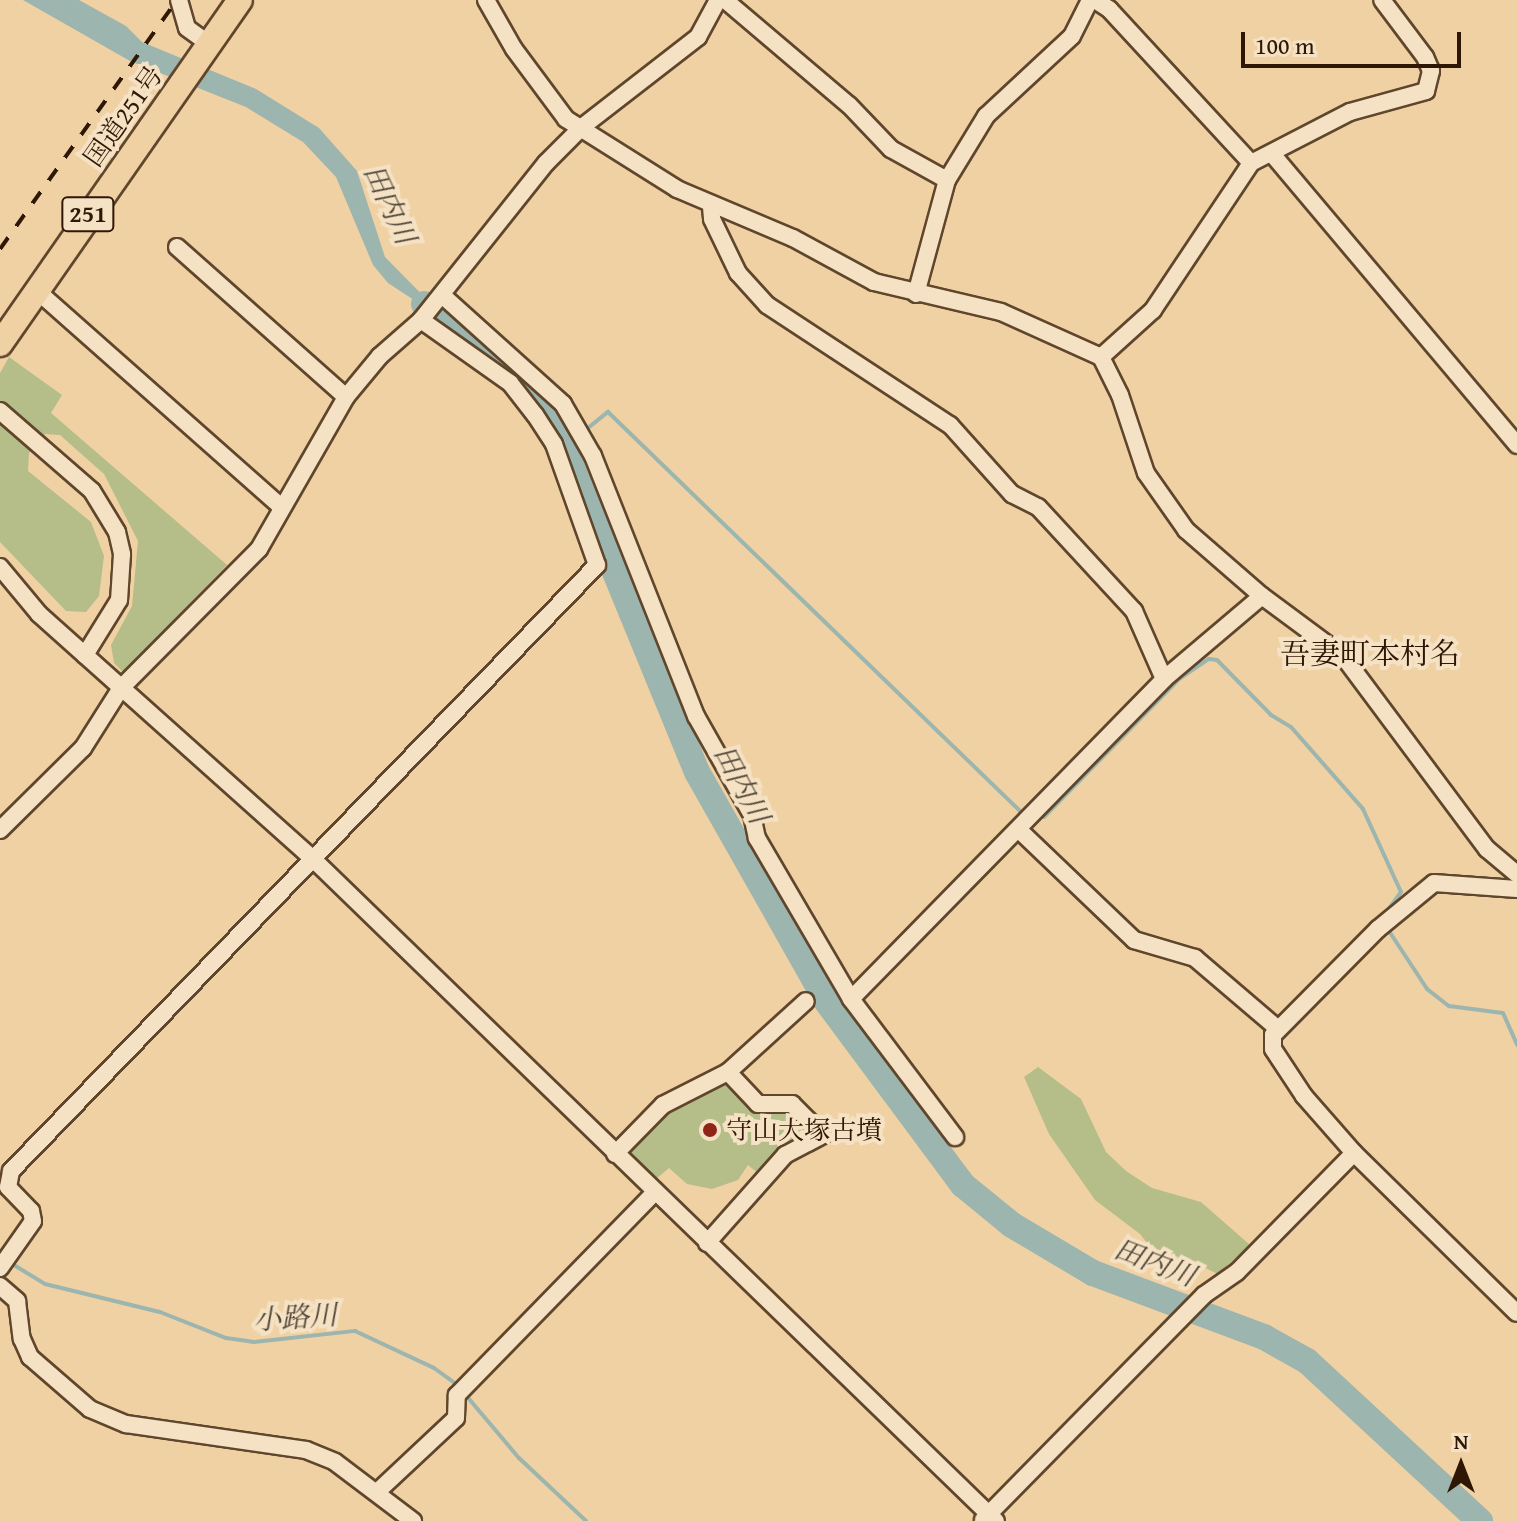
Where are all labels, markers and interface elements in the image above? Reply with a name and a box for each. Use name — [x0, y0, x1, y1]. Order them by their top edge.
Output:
scale bar — [1245, 16, 1465, 66]
text: 100 m — [1255, 28, 1315, 63]
street label: 国道251号 — [77, 60, 169, 172]
water label: 田内川 — [357, 159, 423, 249]
road number: 251 — [60, 194, 116, 234]
district label: 吾妻町本村名 — [1280, 635, 1460, 671]
water label: 田内川 — [707, 739, 777, 829]
place label: 守山大塚古墳 — [726, 1114, 882, 1146]
marker: 守山大塚古墳 — [701, 1121, 719, 1139]
water label: 田内川 — [1110, 1231, 1200, 1293]
water label: 小路川 — [252, 1297, 338, 1337]
north arrow — [1421, 1425, 1501, 1505]
text: N — [1454, 1425, 1468, 1457]

